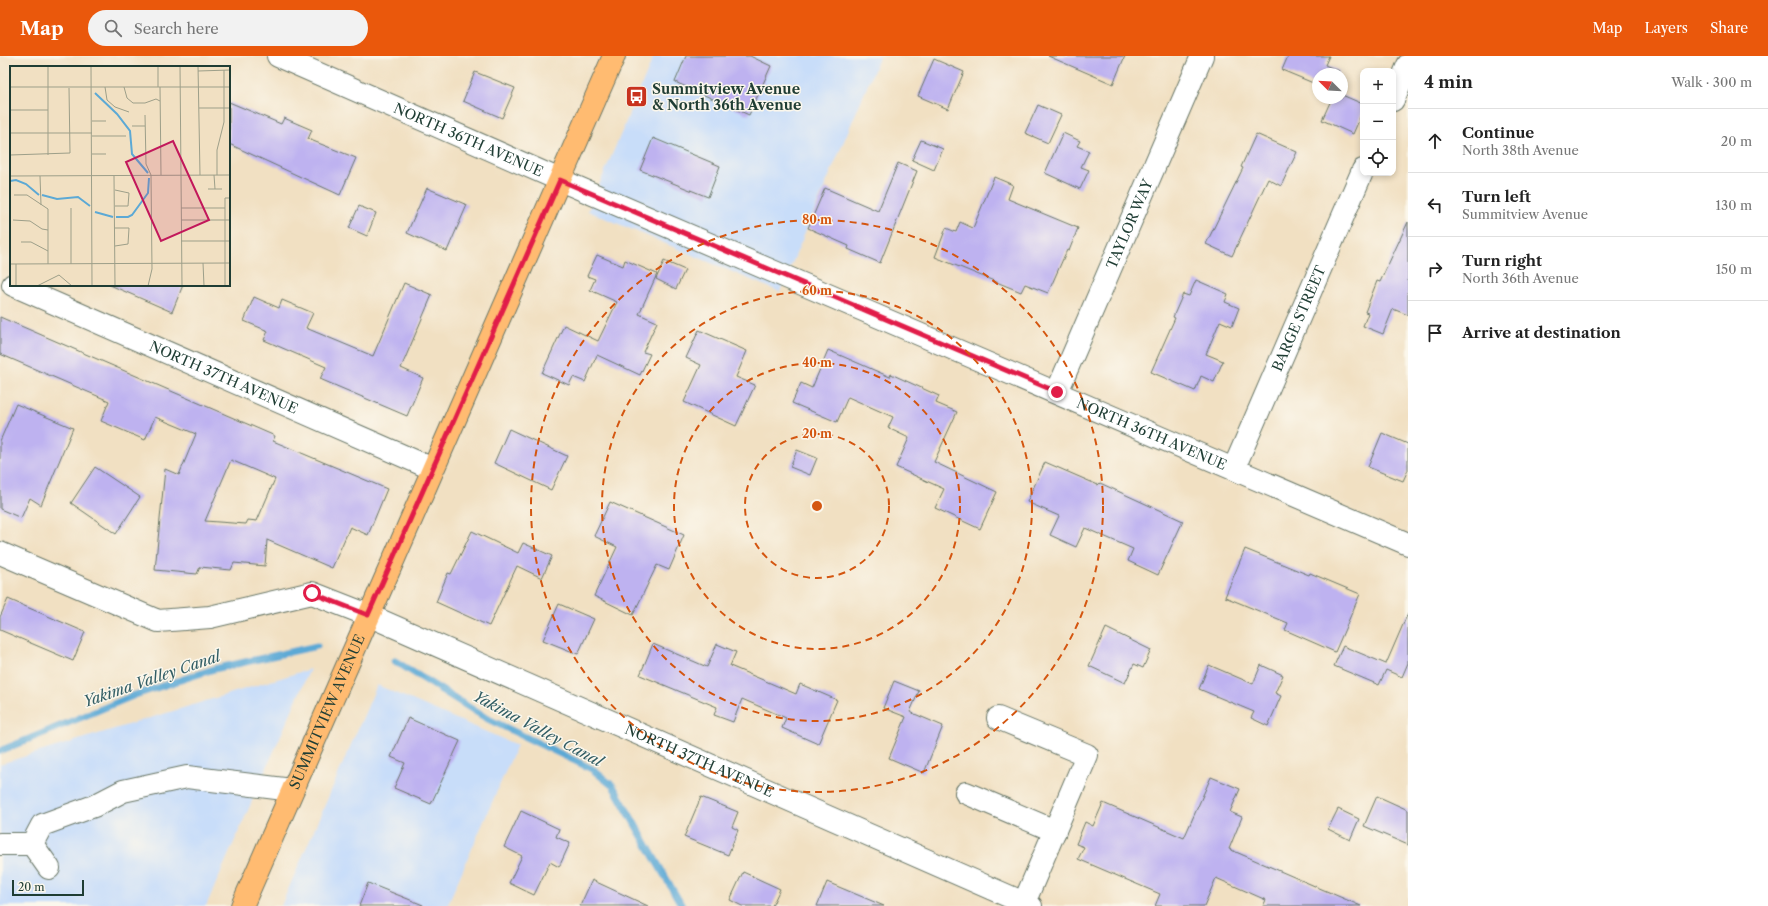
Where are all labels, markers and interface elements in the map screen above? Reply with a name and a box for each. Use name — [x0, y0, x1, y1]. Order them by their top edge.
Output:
search box — [88, 10, 368, 46]
text: Map — [20, 17, 64, 40]
icon: search — [102, 17, 124, 39]
text: Search here — [134, 19, 219, 38]
text: Map — [1592, 19, 1622, 37]
text: Layers — [1644, 19, 1688, 37]
text: Share — [1710, 19, 1748, 37]
inset map — [10, 66, 230, 286]
north arrow — [1312, 68, 1348, 104]
map controls — [1360, 68, 1396, 176]
button: + — [1360, 68, 1396, 104]
text: 4 min — [1424, 72, 1473, 92]
text: Walk · 300 m — [1671, 74, 1752, 90]
place label: Summitview Avenue & North 36th Avenue — [652, 80, 801, 114]
bus stop icon: Summitview Avenue & North 36th Avenue — [623, 84, 649, 110]
street label: NORTH 36TH AVENUE — [391, 99, 546, 180]
button: − — [1360, 104, 1396, 140]
text: Continue — [1462, 123, 1534, 142]
icon: ahead — [1424, 130, 1446, 152]
text: 20 m — [1721, 133, 1752, 149]
button: locate — [1360, 140, 1396, 176]
text: North 38th Avenue — [1462, 142, 1579, 158]
street label: TAYLOR WAY — [1102, 175, 1157, 271]
text: Turn left — [1462, 187, 1531, 206]
icon: left — [1424, 194, 1446, 216]
text: 130 m — [1716, 197, 1752, 213]
text: Summitview Avenue — [1462, 206, 1588, 222]
text: 80 m — [802, 212, 832, 227]
text: Turn right — [1462, 251, 1542, 270]
icon: right — [1424, 258, 1446, 280]
text: 150 m — [1716, 261, 1752, 277]
street label: BARGE STREET — [1268, 262, 1330, 374]
text: North 36th Avenue — [1462, 270, 1579, 286]
text: 60 m — [802, 283, 832, 298]
icon: arrive — [1424, 322, 1446, 344]
text: Arrive at destination — [1462, 323, 1621, 342]
street label: NORTH 37TH AVENUE — [147, 337, 301, 418]
text: 40 m — [802, 355, 832, 370]
route end — [1048, 383, 1066, 401]
street label: NORTH 36TH AVENUE — [1074, 394, 1229, 474]
text: 20 m — [802, 426, 832, 441]
centre of rings — [810, 499, 824, 513]
route start — [303, 584, 321, 602]
street label: SUMMITVIEW AVENUE — [285, 632, 369, 792]
water label: Yakima Valley Canal — [81, 645, 225, 711]
water label: Yakima Valley Canal — [470, 686, 608, 772]
street label: NORTH 37TH AVENUE — [622, 720, 776, 801]
scale bar — [12, 878, 84, 897]
text: 20 m — [18, 880, 44, 894]

